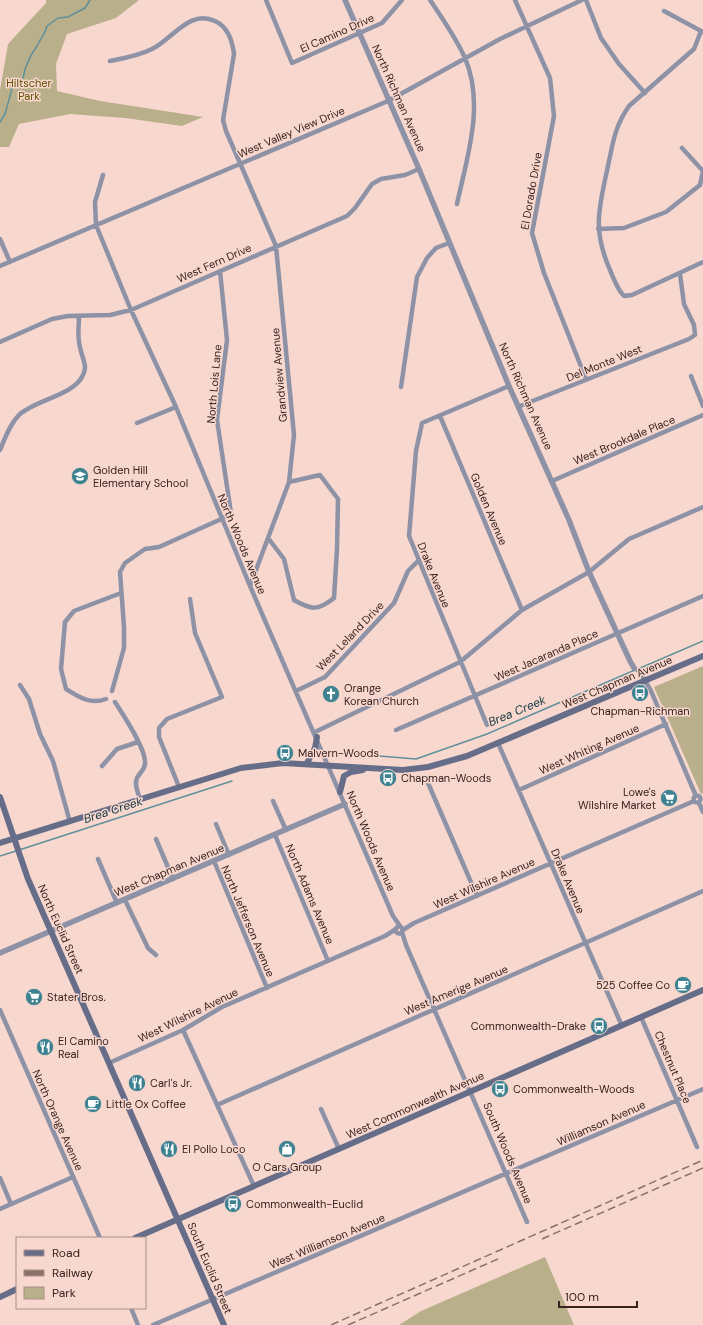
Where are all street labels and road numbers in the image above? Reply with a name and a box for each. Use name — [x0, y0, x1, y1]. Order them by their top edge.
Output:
street label: El Camino Drive — [298, 10, 376, 56]
street label: North Richman Avenue — [369, 42, 429, 154]
street label: West Valley View Drive — [235, 103, 347, 161]
street label: El Dorado Drive — [517, 151, 545, 231]
street label: West Fern Drive — [175, 240, 253, 286]
street label: Grandview Avenue — [268, 327, 290, 423]
street label: North Richman Avenue — [496, 340, 556, 452]
street label: Del Monte West — [564, 341, 644, 385]
street label: North Lois Lane — [204, 344, 224, 424]
street label: West Brookdale Place — [571, 412, 677, 468]
street label: Golden Avenue — [467, 471, 511, 547]
street label: North Woods Avenue — [215, 492, 269, 596]
street label: Drake Avenue — [415, 540, 453, 610]
street label: West Leland Drive — [313, 598, 387, 674]
street label: West Jacaranda Place — [492, 626, 600, 684]
street label: West Chapman Avenue — [560, 652, 674, 712]
street label: West Whiting Avenue — [537, 721, 641, 777]
street label: North Woods Avenue — [344, 789, 398, 893]
street label: West Chapman Avenue — [112, 840, 226, 900]
street label: North Adams Avenue — [283, 842, 337, 946]
street label: Drake Avenue — [548, 846, 588, 916]
street label: West Wilshire Avenue — [431, 854, 537, 912]
street label: North Jefferson Avenue — [218, 863, 278, 979]
street label: North Euclid Street — [35, 882, 87, 976]
street label: West Amerige Avenue — [402, 962, 510, 1018]
street label: West Wilshire Avenue — [136, 985, 240, 1045]
street label: Chestnut Place — [651, 1029, 695, 1105]
street label: North Orange Avenue — [29, 1067, 87, 1173]
street label: West Commonwealth Avenue — [344, 1068, 486, 1142]
street label: Williamson Avenue — [555, 1097, 647, 1149]
street label: South Woods Avenue — [480, 1100, 536, 1206]
street label: West Williamson Avenue — [267, 1210, 387, 1272]
street label: South Euclid Street — [184, 1220, 236, 1316]

